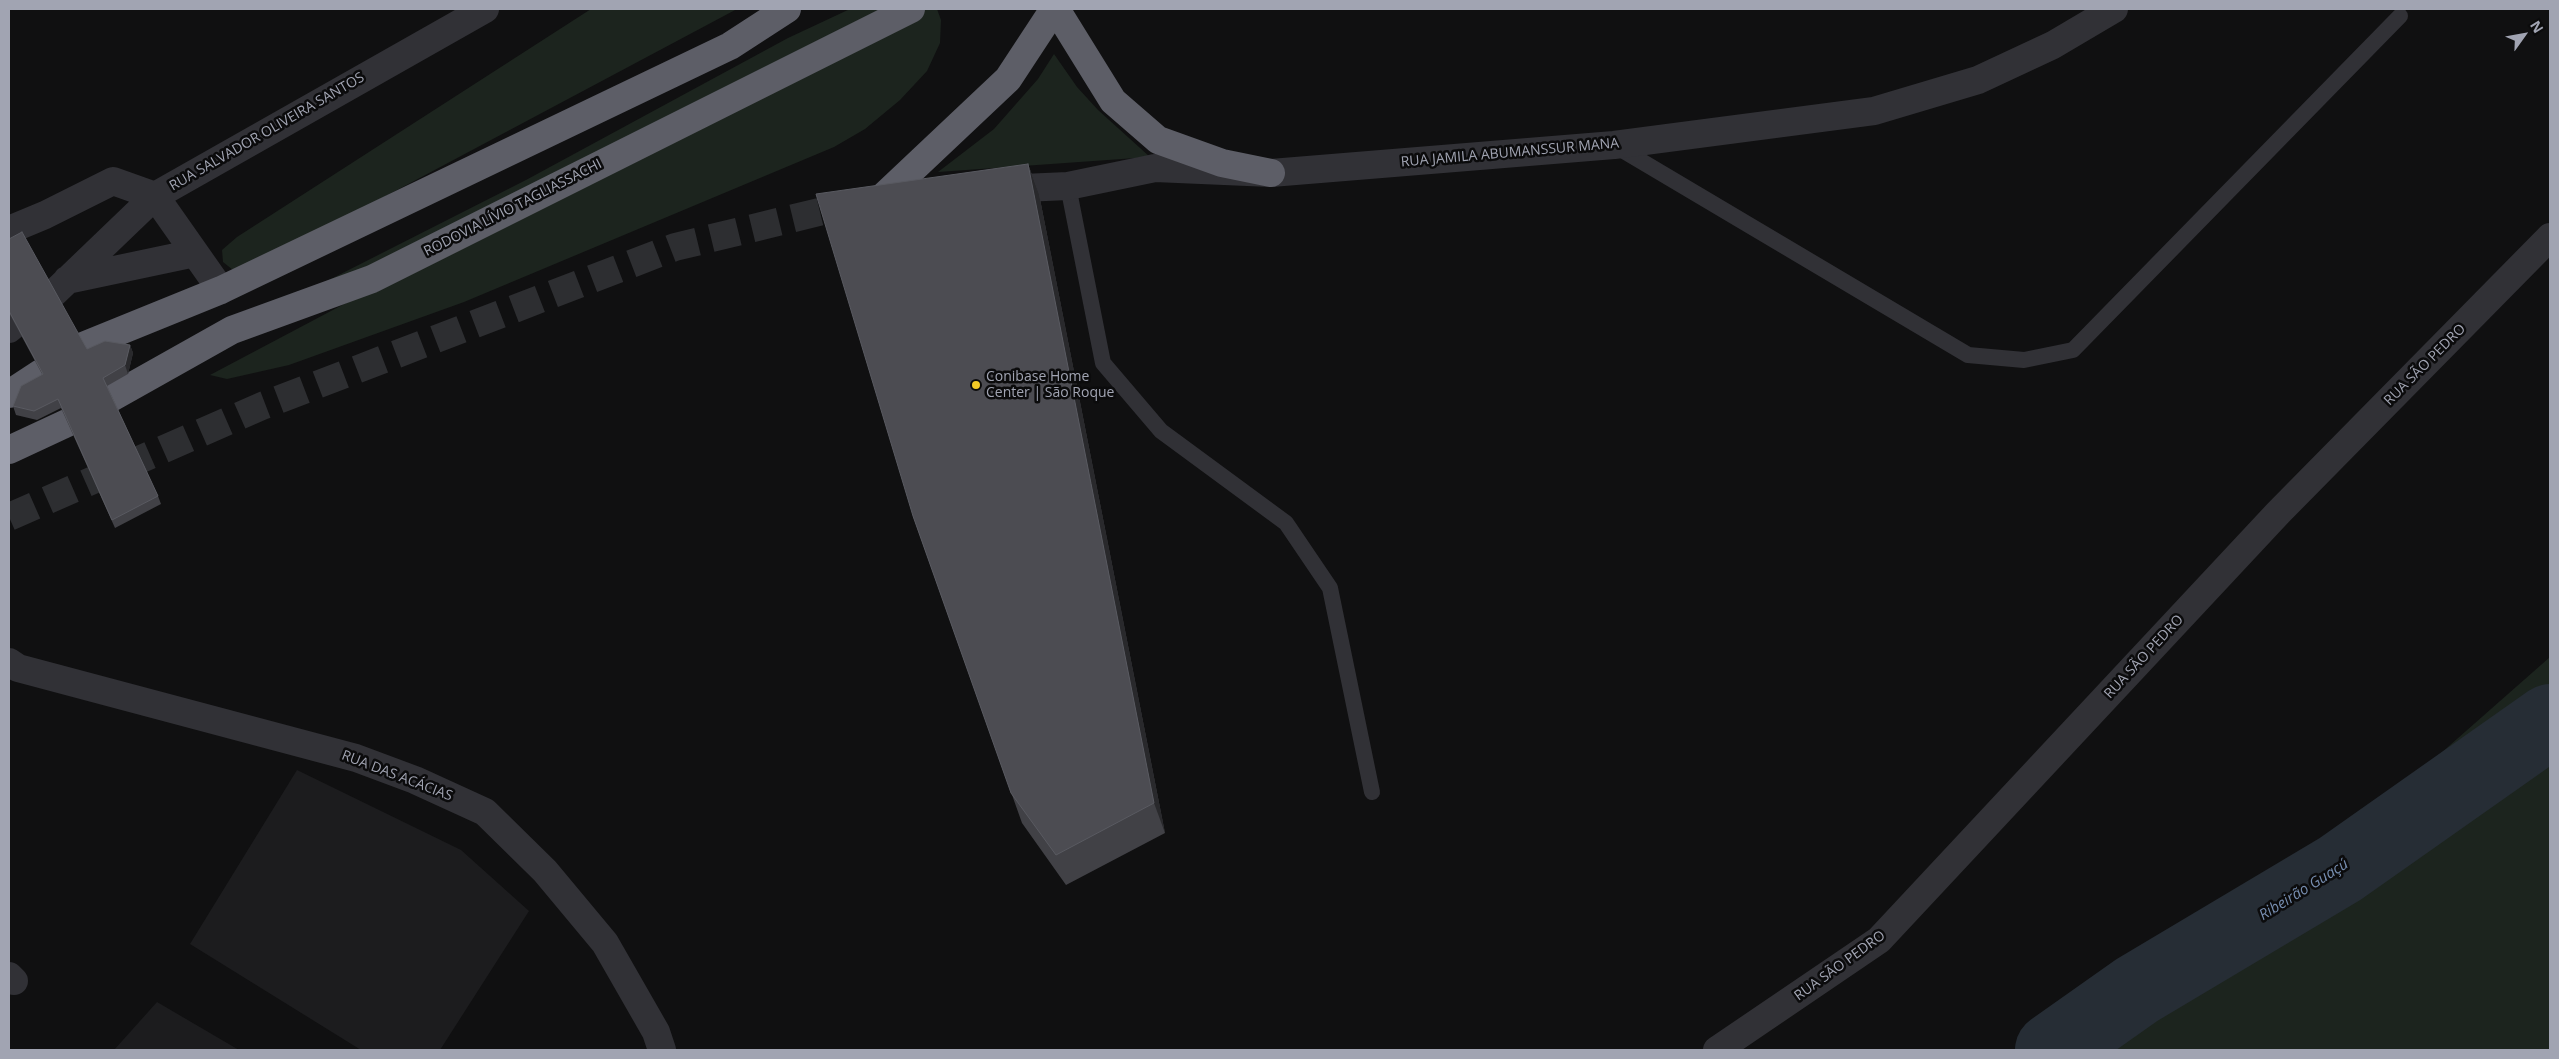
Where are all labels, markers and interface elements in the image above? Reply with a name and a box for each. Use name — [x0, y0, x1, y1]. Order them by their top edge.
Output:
north arrow — [2499, 10, 2549, 60]
text: N — [2526, 17, 2548, 37]
street label: RUA SALVADOR OLIVEIRA SANTOS — [167, 69, 367, 195]
street label: RUA JAMILA ABUMANSSUR MANA — [1400, 135, 1620, 171]
street label: RODOVIA LÍVIO TAGLIASSACHI — [421, 156, 605, 260]
street label: RUA SÃO PEDRO — [2381, 321, 2469, 409]
place label: Conibase Home Center | São Roque — [986, 369, 1114, 402]
marker: Conibase Home Center | São Roque — [970, 379, 982, 391]
street label: RUA SÃO PEDRO — [2101, 612, 2187, 702]
street label: RUA DAS ACÁCIAS — [339, 747, 455, 805]
water label: Ribeirão Guaçú — [2256, 855, 2352, 925]
street label: RUA SÃO PEDRO — [1791, 927, 1889, 1005]

